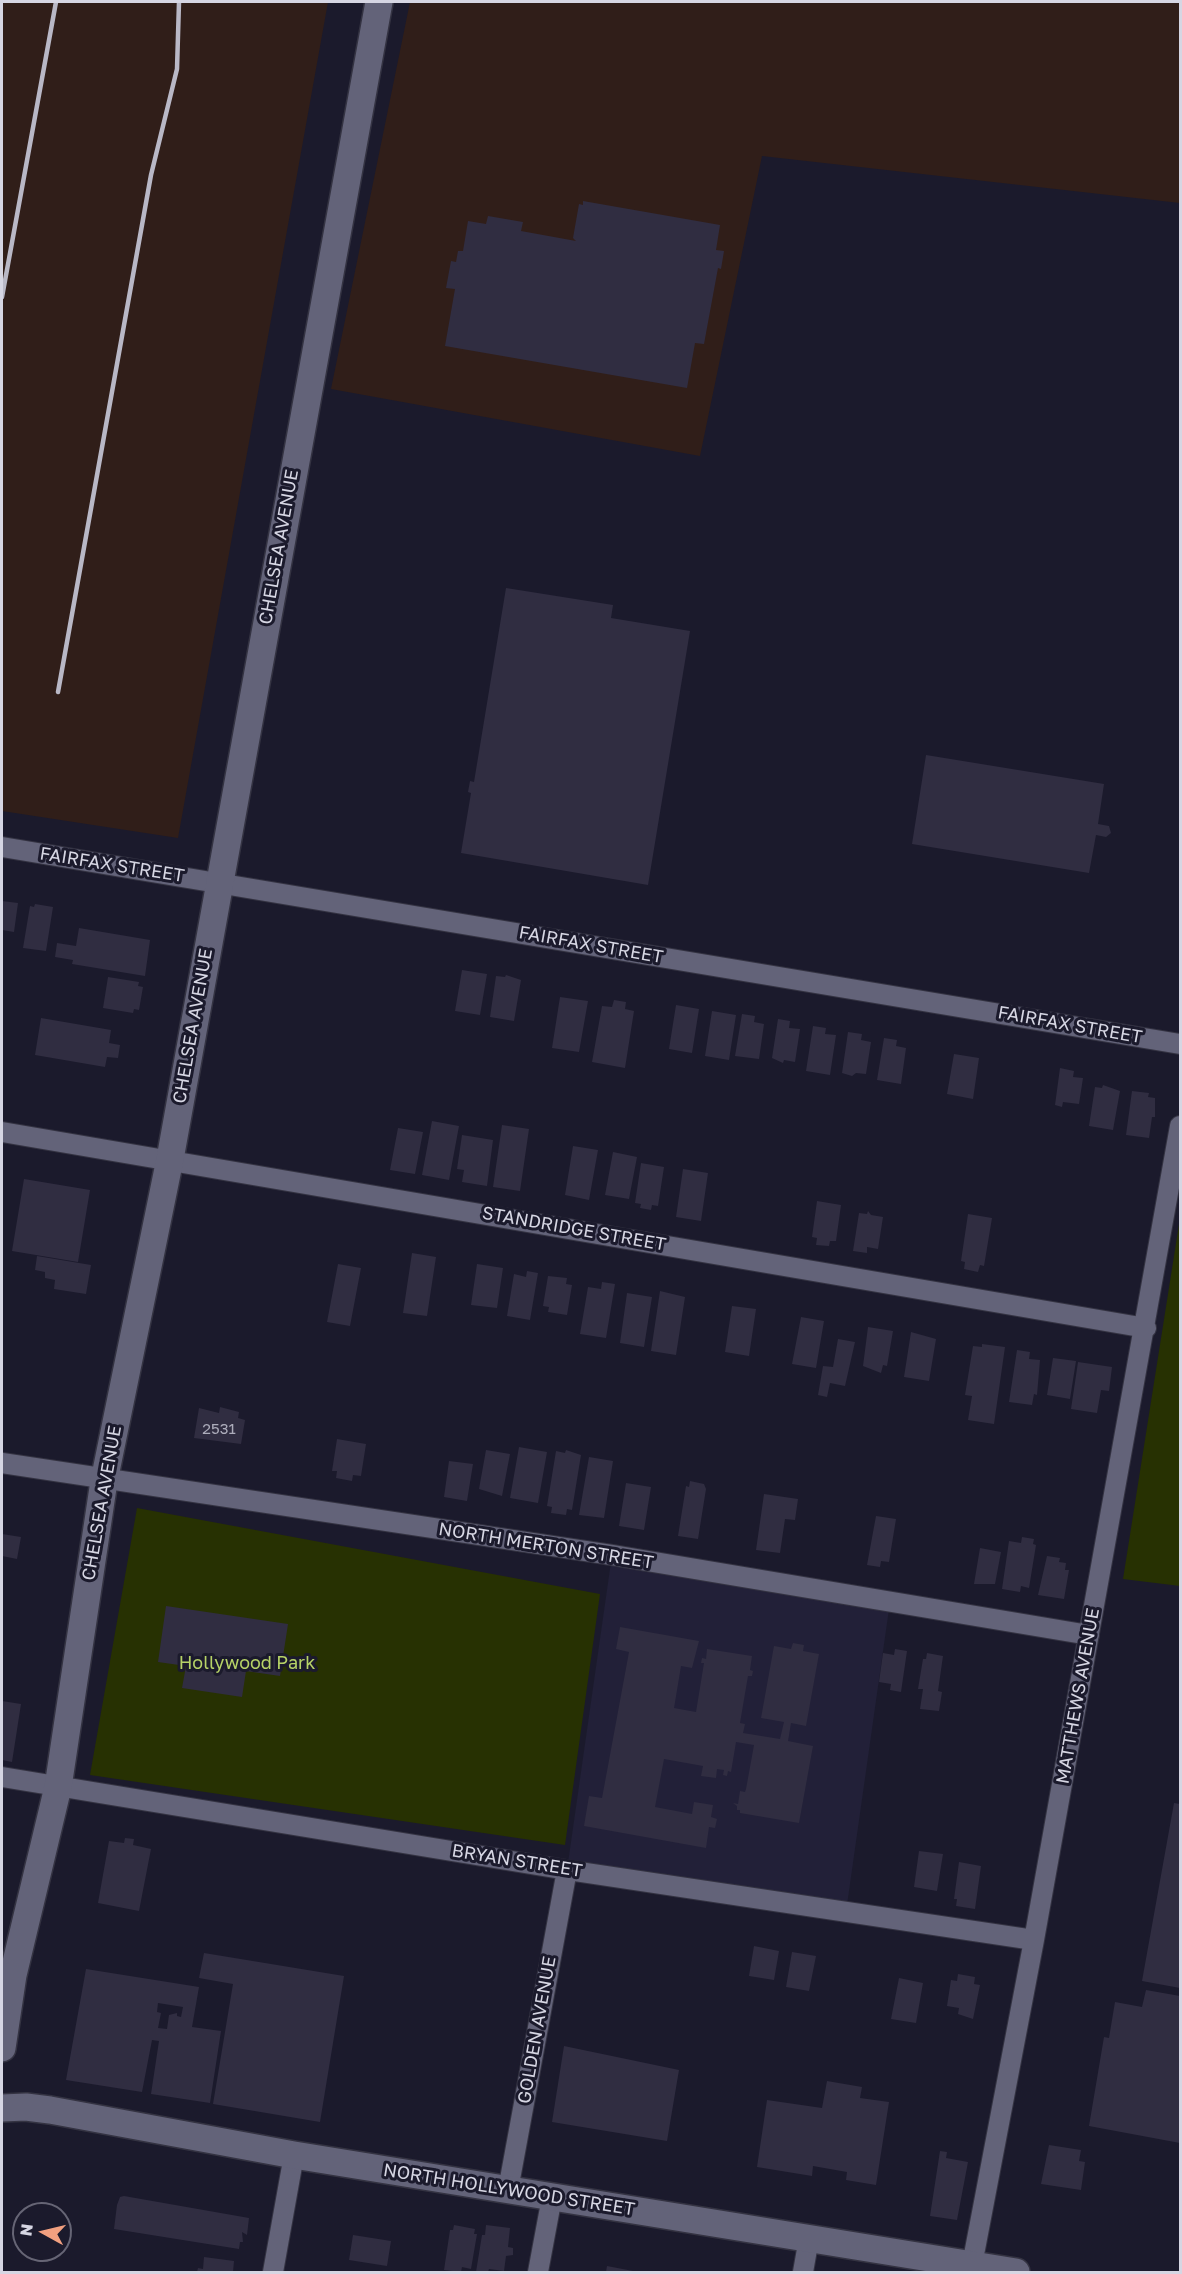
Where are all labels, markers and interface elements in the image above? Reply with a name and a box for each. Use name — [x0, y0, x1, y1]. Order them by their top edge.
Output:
street label: CHELSEA AVENUE — [255, 468, 303, 626]
street label: FAIRFAX STREET — [38, 843, 186, 887]
street label: FAIRFAX STREET — [517, 922, 665, 968]
street label: CHELSEA AVENUE — [169, 947, 217, 1105]
street label: FAIRFAX STREET — [996, 1002, 1144, 1048]
street label: STANDRIDGE STREET — [480, 1202, 668, 1256]
house number: 2531 — [202, 1420, 236, 1438]
street label: CHELSEA AVENUE — [78, 1424, 126, 1582]
street label: NORTH MERTON STREET — [437, 1518, 655, 1574]
street label: MATTHEWS AVENUE — [1052, 1606, 1104, 1786]
park label: Hollywood Park — [179, 1652, 315, 1674]
street label: BRYAN STREET — [450, 1840, 584, 1882]
street label: GOLDEN AVENUE — [513, 1955, 561, 2105]
street label: NORTH HOLLYWOOD STREET — [382, 2159, 636, 2221]
north arrow — [12, 2202, 72, 2262]
text: N — [15, 2222, 37, 2237]

